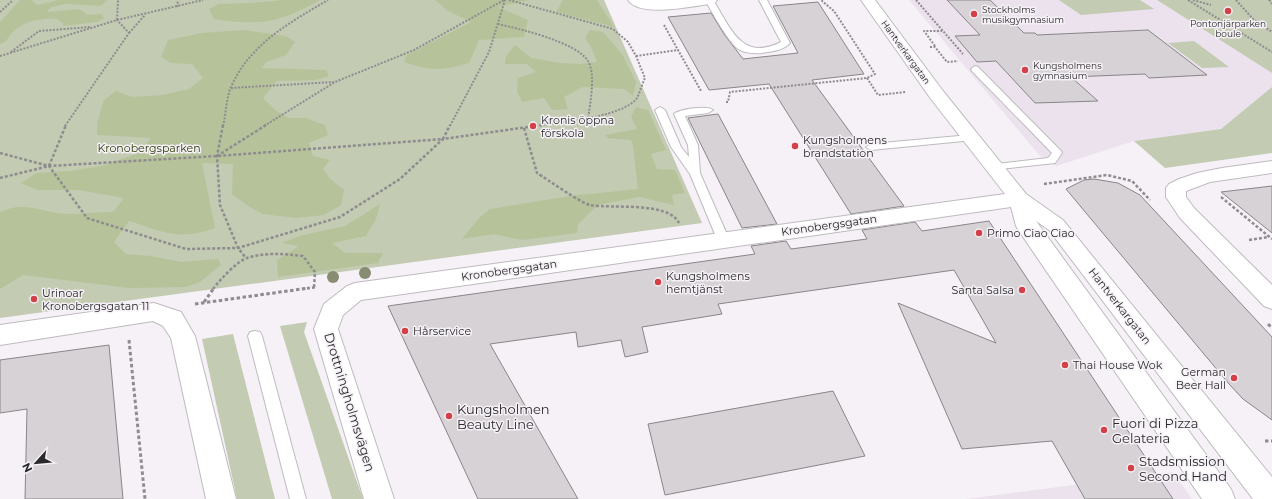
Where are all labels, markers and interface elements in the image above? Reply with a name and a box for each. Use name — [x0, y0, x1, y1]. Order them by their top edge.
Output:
place label: Stockholms musikgymnasium — [982, 4, 1064, 25]
marker: Pontonjärparken boule — [1223, 6, 1233, 16]
marker: Stockholms musikgymnasium — [969, 9, 979, 19]
street label: Hantverkargatan — [879, 18, 933, 86]
place label: Pontonjärparken boule — [1190, 18, 1266, 39]
place label: Kungsholmens gymnasium — [1033, 60, 1102, 81]
marker: Kungsholmens gymnasium — [1020, 65, 1030, 75]
place label: Kronis öppna förskola — [541, 113, 614, 140]
marker: Kronis öppna förskola — [528, 121, 538, 131]
place label: Kungsholmens brandstation — [803, 133, 887, 160]
park label: Kronobergsparken — [97, 141, 201, 155]
marker: Kungsholmens brandstation — [790, 141, 800, 151]
street label: Kronobergsgatan — [780, 211, 878, 239]
place label: Primo Ciao Ciao — [987, 226, 1075, 240]
marker: Primo Ciao Ciao — [974, 228, 984, 238]
street label: Kronobergsgatan — [460, 256, 558, 284]
street label: Hantverkargatan — [1086, 265, 1154, 347]
place label: Kungsholmens hemtjänst — [666, 269, 750, 296]
marker: Kungsholmens hemtjänst — [653, 277, 663, 287]
place label: Santa Salsa — [952, 283, 1014, 297]
marker: Santa Salsa — [1017, 285, 1027, 295]
place label: Urinoar Kronobergsgatan 11 — [42, 286, 150, 313]
marker: Urinoar Kronobergsgatan 11 — [29, 294, 39, 304]
place label: Hårservice — [413, 324, 471, 338]
marker: Hårservice — [400, 326, 410, 336]
street label: Drottningholmsvägen — [321, 330, 379, 474]
place label: Thai House Wok — [1073, 358, 1163, 372]
marker: Thai House Wok — [1060, 360, 1070, 370]
place label: German Beer Hall — [1176, 365, 1226, 392]
marker: German Beer Hall — [1229, 373, 1239, 383]
place label: Kungsholmen Beauty Line — [457, 401, 550, 432]
marker: Kungsholmen Beauty Line — [444, 411, 454, 421]
place label: Fuori di Pizza Gelateria — [1112, 415, 1198, 446]
marker: Fuori di Pizza Gelateria — [1099, 425, 1109, 435]
north arrow — [16, 443, 56, 483]
place label: Stadsmission Second Hand — [1139, 453, 1227, 484]
text: N — [19, 460, 35, 475]
marker: Stadsmission Second Hand — [1126, 463, 1136, 473]

